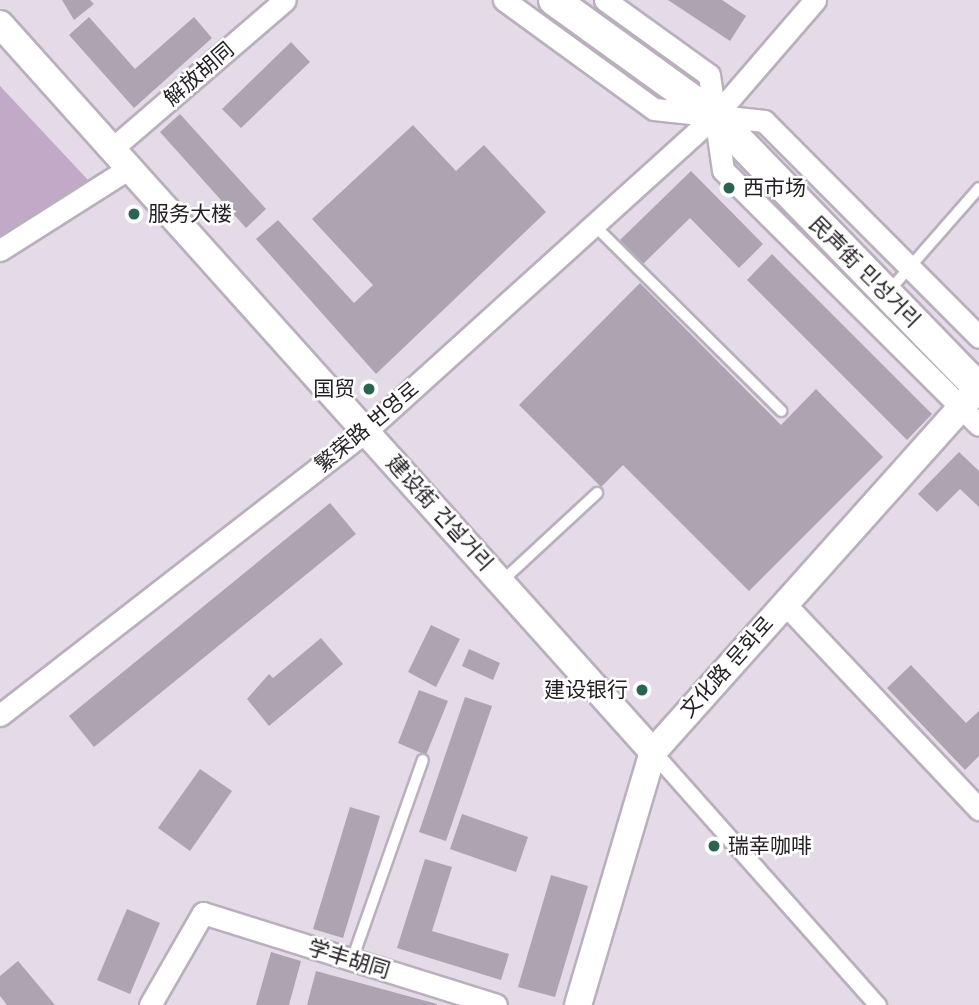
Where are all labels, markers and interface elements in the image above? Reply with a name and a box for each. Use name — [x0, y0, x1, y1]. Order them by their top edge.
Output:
street label: 解放胡同 — [159, 37, 239, 111]
place label: 西市场 — [743, 175, 806, 201]
marker: 西市场 — [721, 180, 737, 196]
place label: 服务大楼 — [148, 201, 232, 227]
marker: 服务大楼 — [126, 206, 142, 222]
street label: 民声街 민성거리 — [804, 211, 926, 333]
street label: 繁荣路 번영로 — [310, 376, 424, 478]
place label: 国贸 — [313, 376, 355, 402]
marker: 国贸 — [361, 381, 377, 397]
street label: 建设街 건설거리 — [382, 450, 498, 576]
street label: 文化路 문화로 — [675, 611, 779, 723]
place label: 建设银行 — [544, 677, 628, 703]
marker: 建设银行 — [634, 682, 650, 698]
place label: 瑞幸咖啡 — [728, 833, 812, 859]
marker: 瑞幸咖啡 — [706, 838, 722, 854]
street label: 学丰胡同 — [305, 935, 393, 983]

